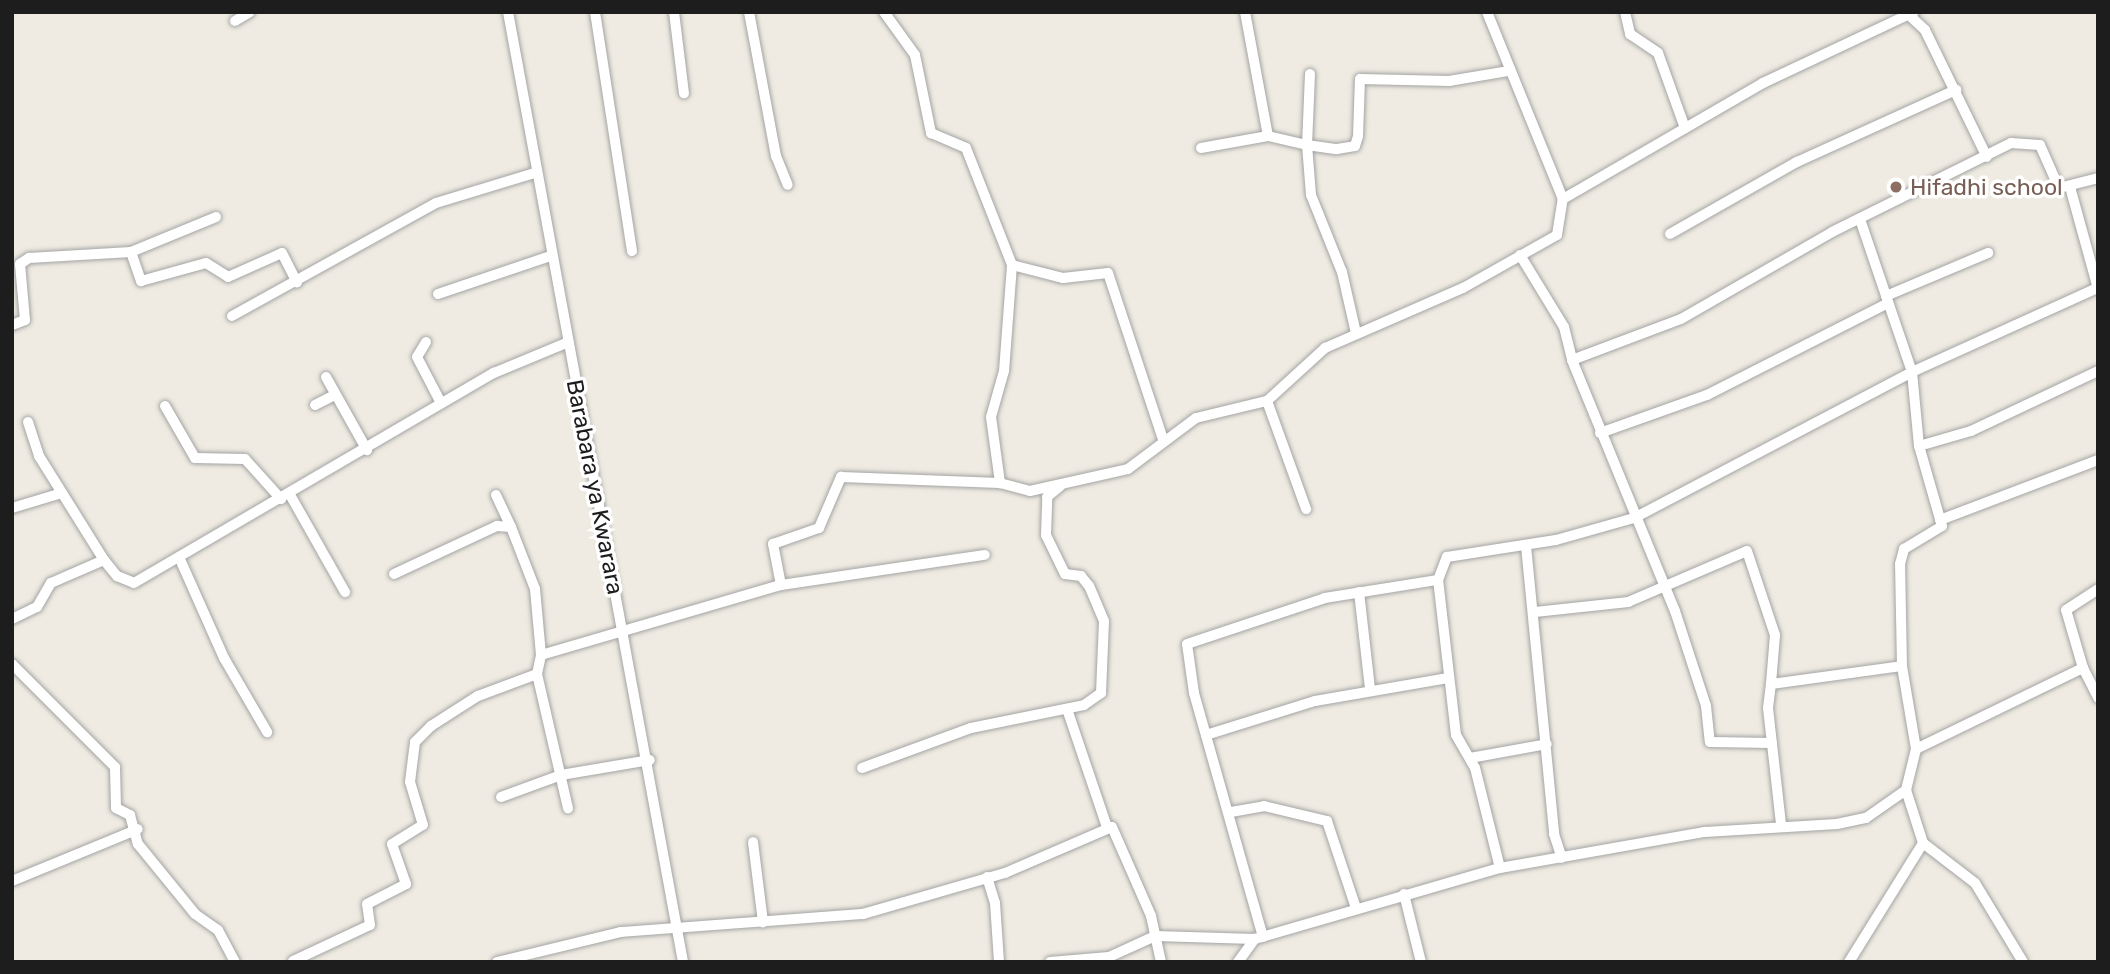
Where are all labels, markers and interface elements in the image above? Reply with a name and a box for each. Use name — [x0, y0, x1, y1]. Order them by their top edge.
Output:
place label: Hifadhi school — [1910, 173, 2063, 201]
marker: Hifadhi school — [1888, 179, 1904, 195]
street label: Barabara ya Kwarara — [561, 377, 629, 597]

